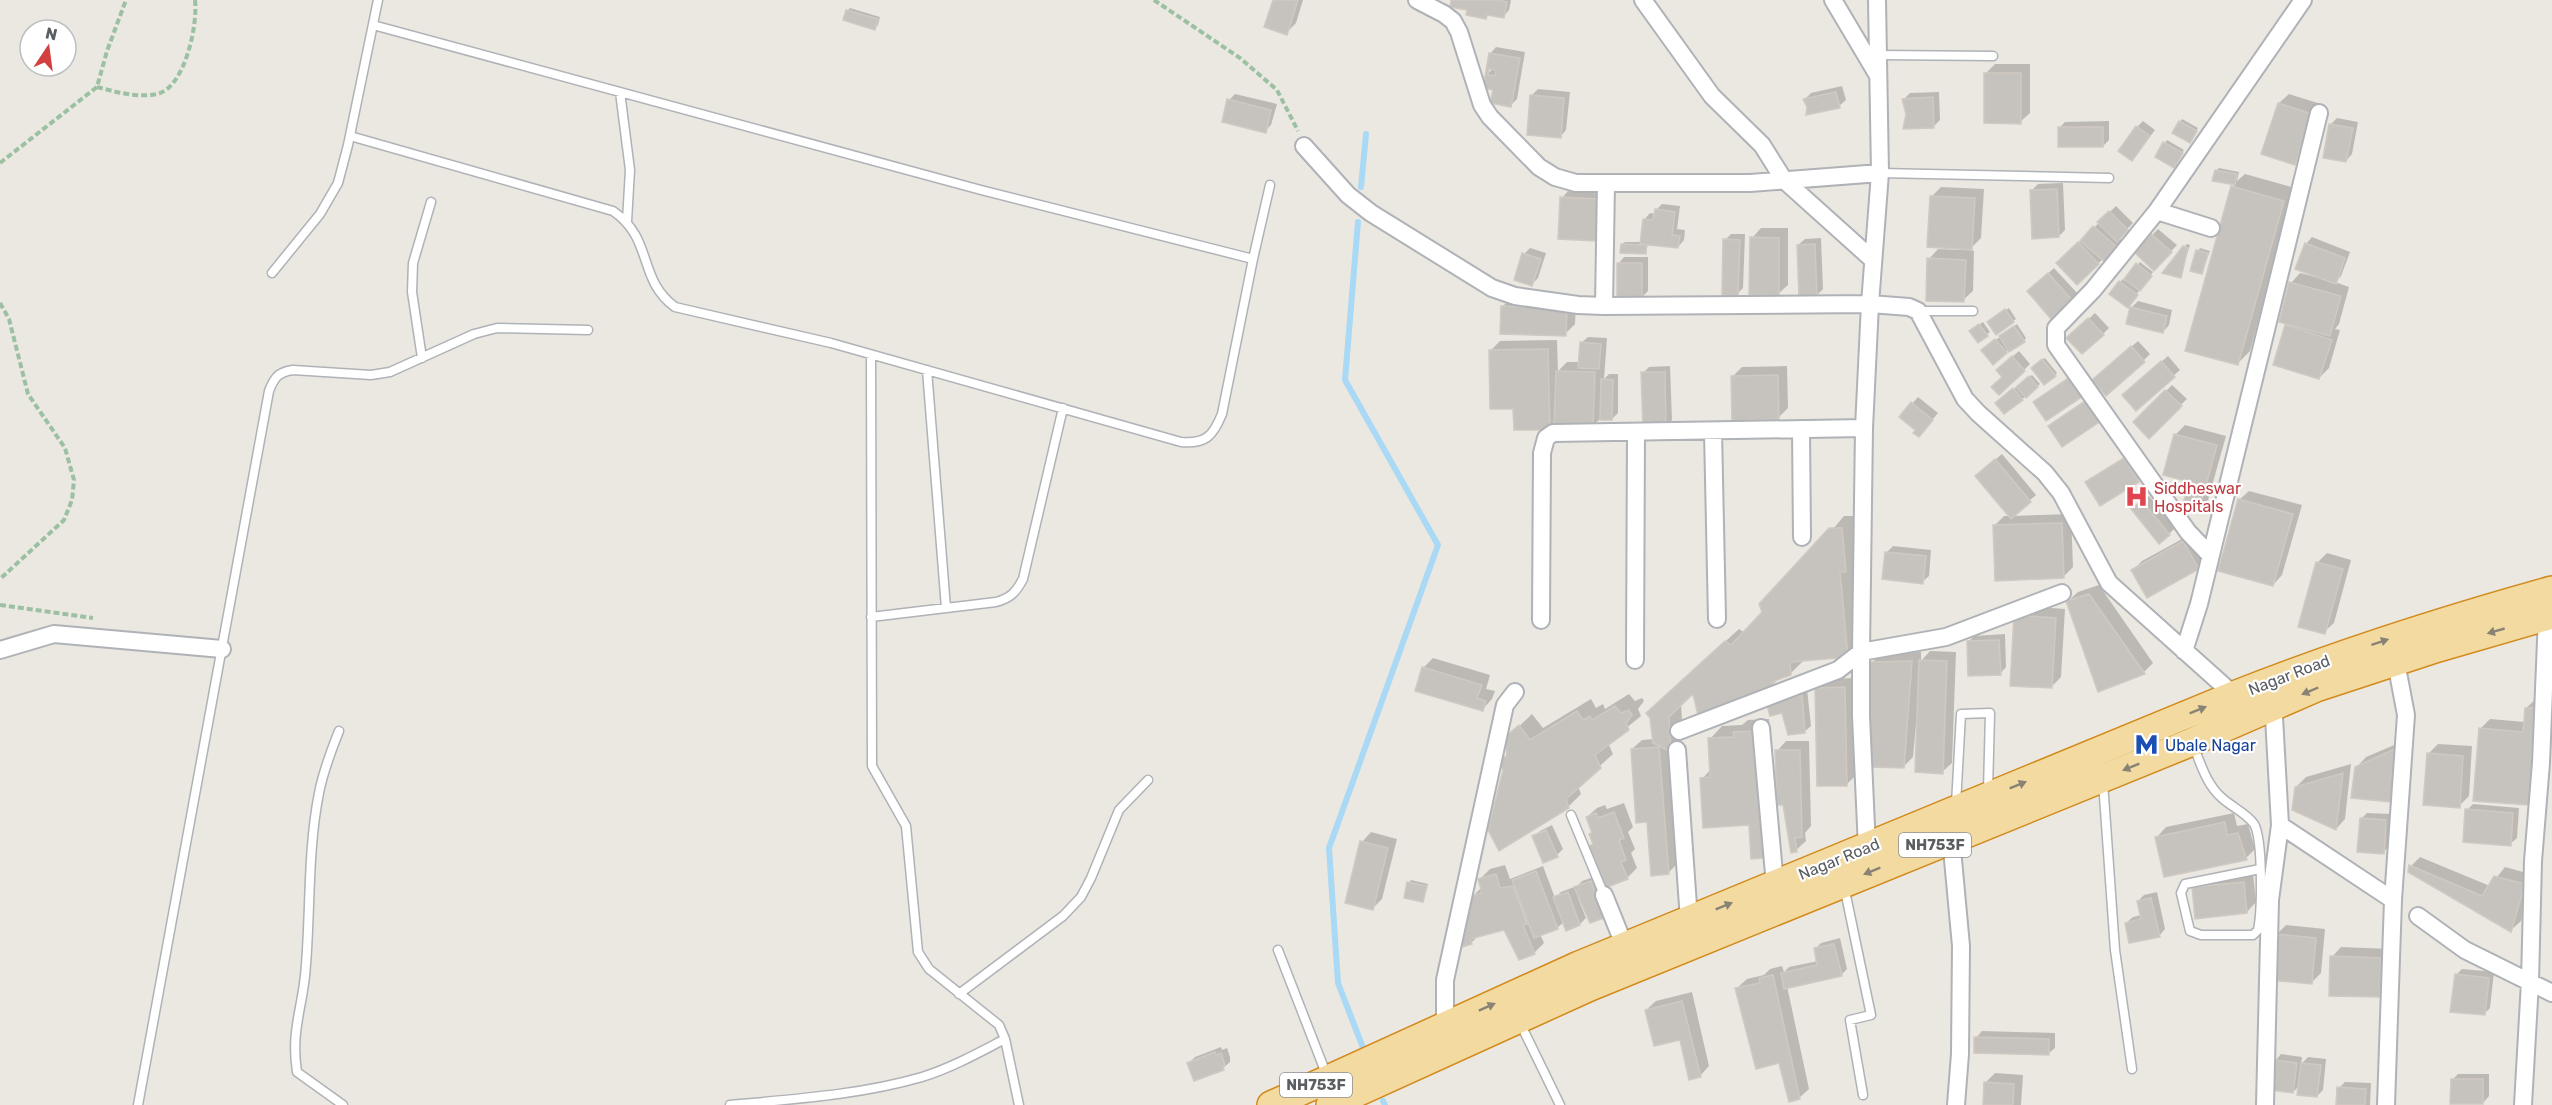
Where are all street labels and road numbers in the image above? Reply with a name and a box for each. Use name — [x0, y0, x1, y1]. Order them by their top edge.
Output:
street label: Nagar Road — [2246, 651, 2332, 699]
road number: NH753F — [1899, 833, 1971, 857]
street label: Nagar Road — [1796, 834, 1882, 884]
road number: NH753F — [1280, 1073, 1352, 1097]

